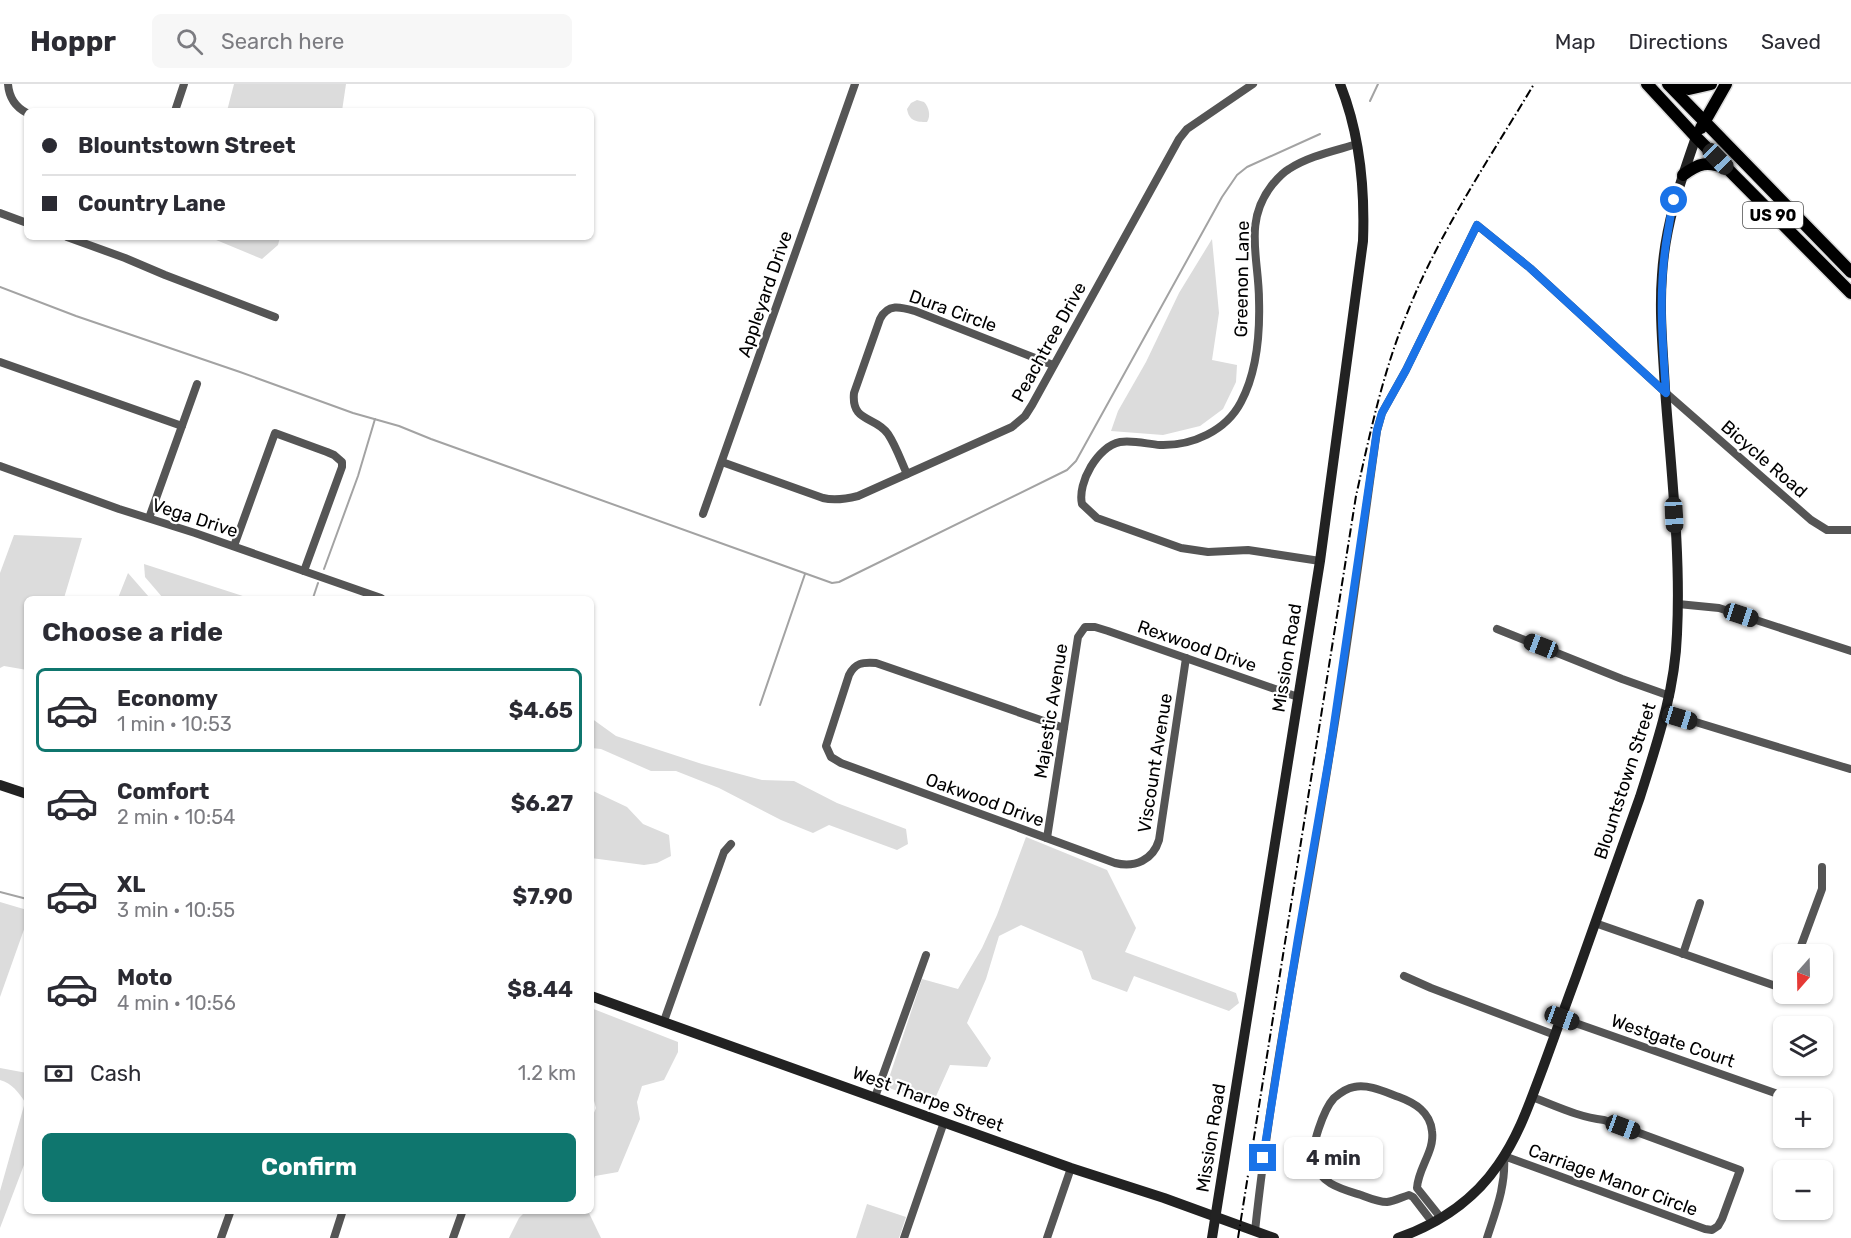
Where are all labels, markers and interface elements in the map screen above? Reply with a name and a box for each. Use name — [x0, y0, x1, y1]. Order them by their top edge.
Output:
search box — [152, 14, 572, 68]
text: Hoppr — [30, 25, 116, 58]
icon: search — [173, 25, 206, 58]
text: Search here — [221, 28, 344, 55]
text: Map — [1555, 29, 1596, 54]
text: Directions — [1629, 29, 1728, 54]
text: Saved — [1761, 29, 1821, 54]
text: Blountstown Street — [78, 132, 296, 159]
car — [1699, 140, 1737, 178]
route start — [1660, 186, 1687, 213]
text: Country Lane — [78, 190, 226, 217]
road number: US 90 — [1743, 202, 1803, 228]
street label: Greenon Lane — [1230, 220, 1254, 338]
street label: Appleyard Drive — [733, 228, 797, 360]
street label: Peachtree Drive — [1007, 278, 1091, 406]
street label: Dura Circle — [906, 285, 1000, 337]
street label: Bicycle Road — [1716, 416, 1812, 502]
street label: Vega Drive — [149, 494, 241, 542]
car — [1664, 497, 1684, 533]
car — [1721, 601, 1761, 629]
street label: Mission Road — [1268, 602, 1306, 714]
street label: Rexwood Drive — [1135, 615, 1259, 677]
text: Choose a ride — [42, 616, 223, 648]
car — [1521, 631, 1561, 661]
street label: Majestic Avenue — [1029, 642, 1073, 780]
icon: car — [45, 683, 99, 737]
text: Economy — [117, 685, 218, 712]
street label: Viscount Avenue — [1133, 692, 1177, 834]
text: $4.65 — [509, 697, 573, 724]
street label: Blountstown Street — [1589, 700, 1661, 862]
car — [1660, 704, 1700, 732]
text: 1 min · 10:53 — [117, 712, 232, 736]
street label: Oakwood Drive — [923, 768, 1047, 832]
icon: car — [45, 776, 99, 830]
text: Comfort — [117, 778, 209, 805]
text: $6.27 — [511, 790, 573, 817]
text: 2 min · 10:54 — [117, 805, 235, 829]
icon: car — [45, 869, 99, 923]
text: XL — [117, 871, 145, 898]
text: $7.90 — [513, 883, 573, 910]
text: 3 min · 10:55 — [117, 898, 235, 922]
north arrow — [1773, 944, 1833, 1004]
map controls — [1773, 944, 1833, 1220]
icon: car — [45, 962, 99, 1016]
text: Moto — [117, 964, 172, 991]
text: $8.44 — [507, 976, 573, 1003]
text: 4 min · 10:56 — [117, 991, 236, 1015]
car — [1542, 1003, 1582, 1033]
street label: Westgate Court — [1608, 1010, 1738, 1072]
button: layers — [1773, 1016, 1833, 1076]
icon: cash — [42, 1057, 75, 1090]
text: Cash — [90, 1060, 141, 1087]
text: 1.2 km — [518, 1061, 576, 1085]
street label: West Tharpe Street — [849, 1061, 1007, 1137]
street label: Mission Road — [1192, 1082, 1230, 1194]
button: + — [1773, 1088, 1833, 1148]
car — [1603, 1112, 1643, 1142]
button: Confirm — [42, 1133, 576, 1202]
callout: 4 min — [1284, 1137, 1383, 1179]
street label: Carriage Manor Circle — [1525, 1139, 1701, 1221]
route end — [1249, 1144, 1276, 1171]
text: 4 min — [1306, 1146, 1361, 1170]
button: − — [1773, 1160, 1833, 1220]

